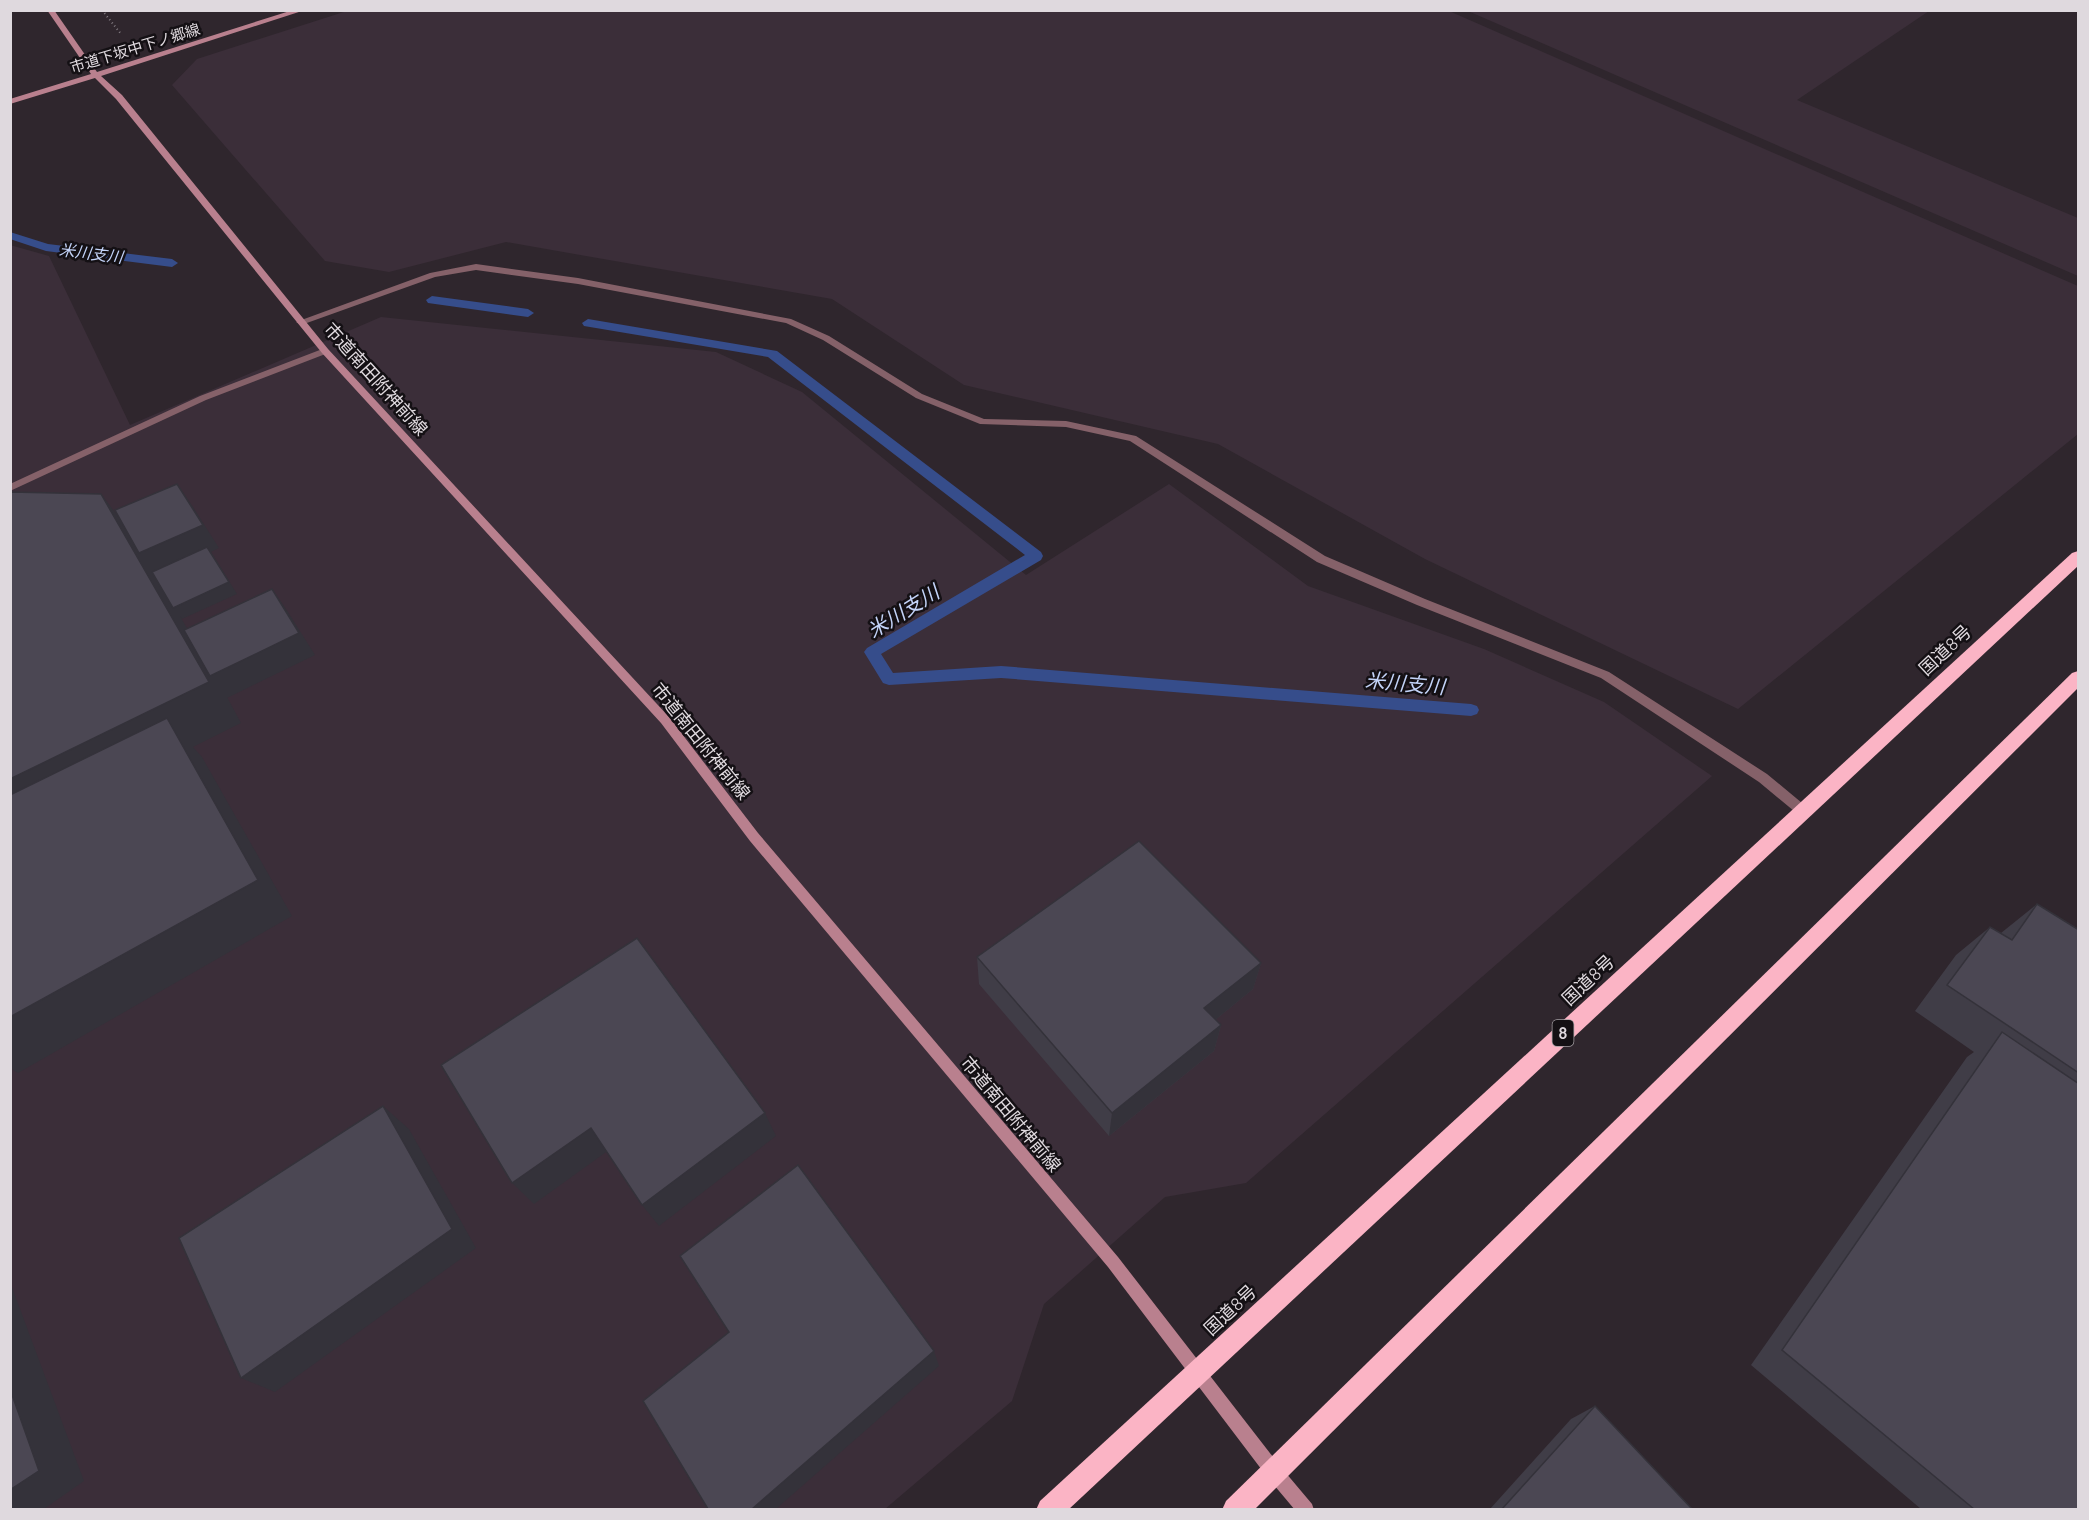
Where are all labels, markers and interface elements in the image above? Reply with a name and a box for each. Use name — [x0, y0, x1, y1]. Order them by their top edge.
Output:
street label: 市道下坂中下ノ郷線 — [68, 19, 202, 77]
water label: 米川支川 — [58, 239, 126, 267]
street label: 市道南田附神前線 — [319, 318, 433, 440]
water label: 米川支川 — [862, 578, 945, 643]
street label: 国道8号 — [1914, 620, 1976, 680]
water label: 米川支川 — [1364, 667, 1448, 699]
street label: 市道南田附神前線 — [647, 678, 755, 804]
street label: 国道8号 — [1557, 950, 1619, 1010]
road number: 8 — [1552, 1020, 1574, 1046]
street label: 市道南田附神前線 — [956, 1051, 1066, 1177]
street label: 国道8号 — [1199, 1280, 1261, 1340]

